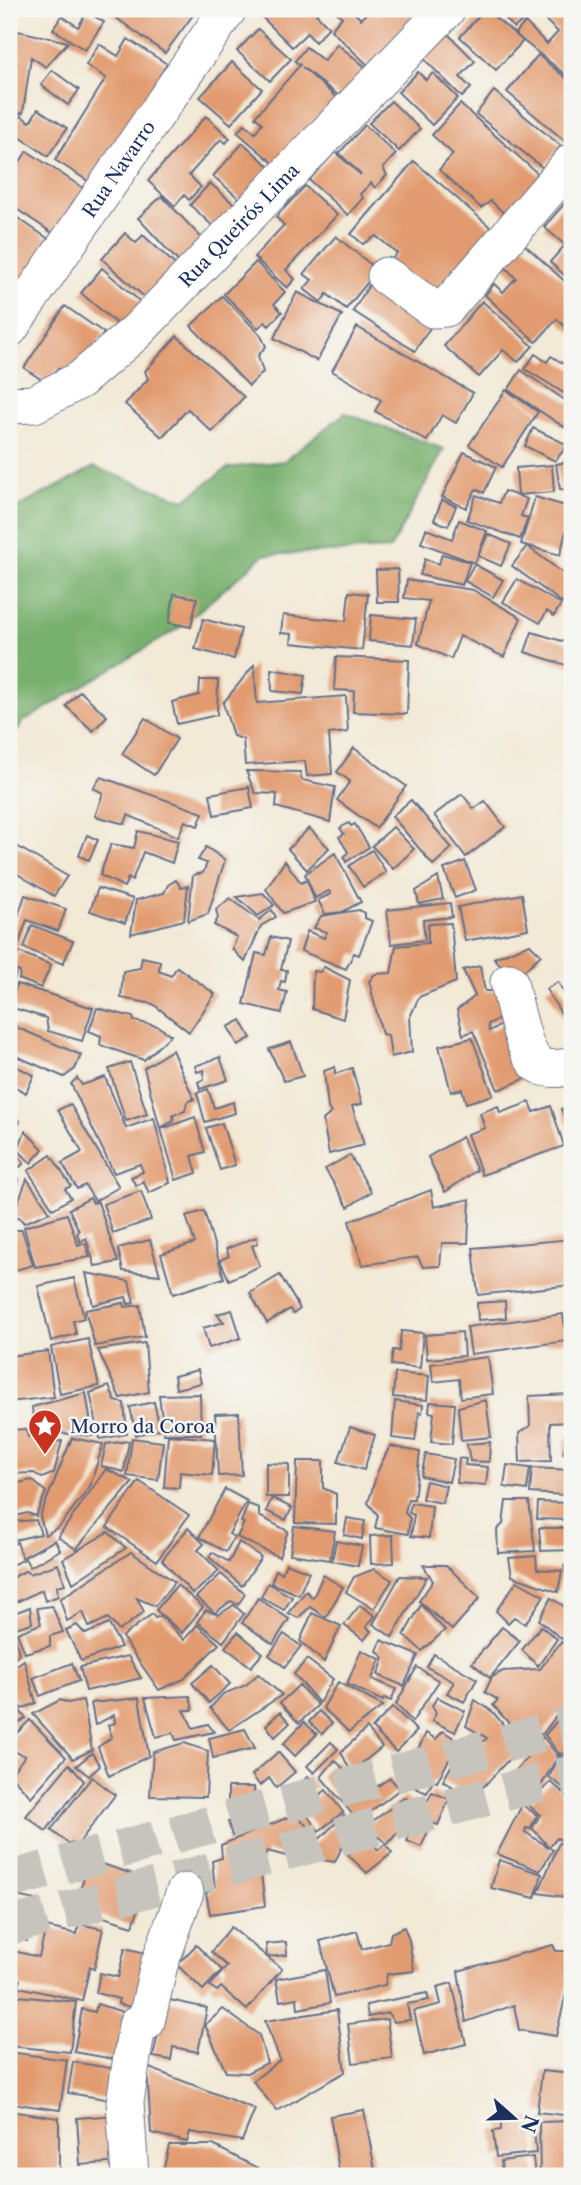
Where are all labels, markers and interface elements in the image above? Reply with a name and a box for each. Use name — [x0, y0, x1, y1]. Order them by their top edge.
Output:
street label: Rua Navarro — [77, 116, 160, 222]
street label: Rua Queirós Lima — [174, 158, 304, 292]
place icon: Morro da Coroa — [26, 1407, 64, 1456]
place label: Morro da Coroa — [70, 1415, 215, 1438]
north arrow — [480, 2084, 550, 2154]
text: N — [516, 2112, 543, 2135]

